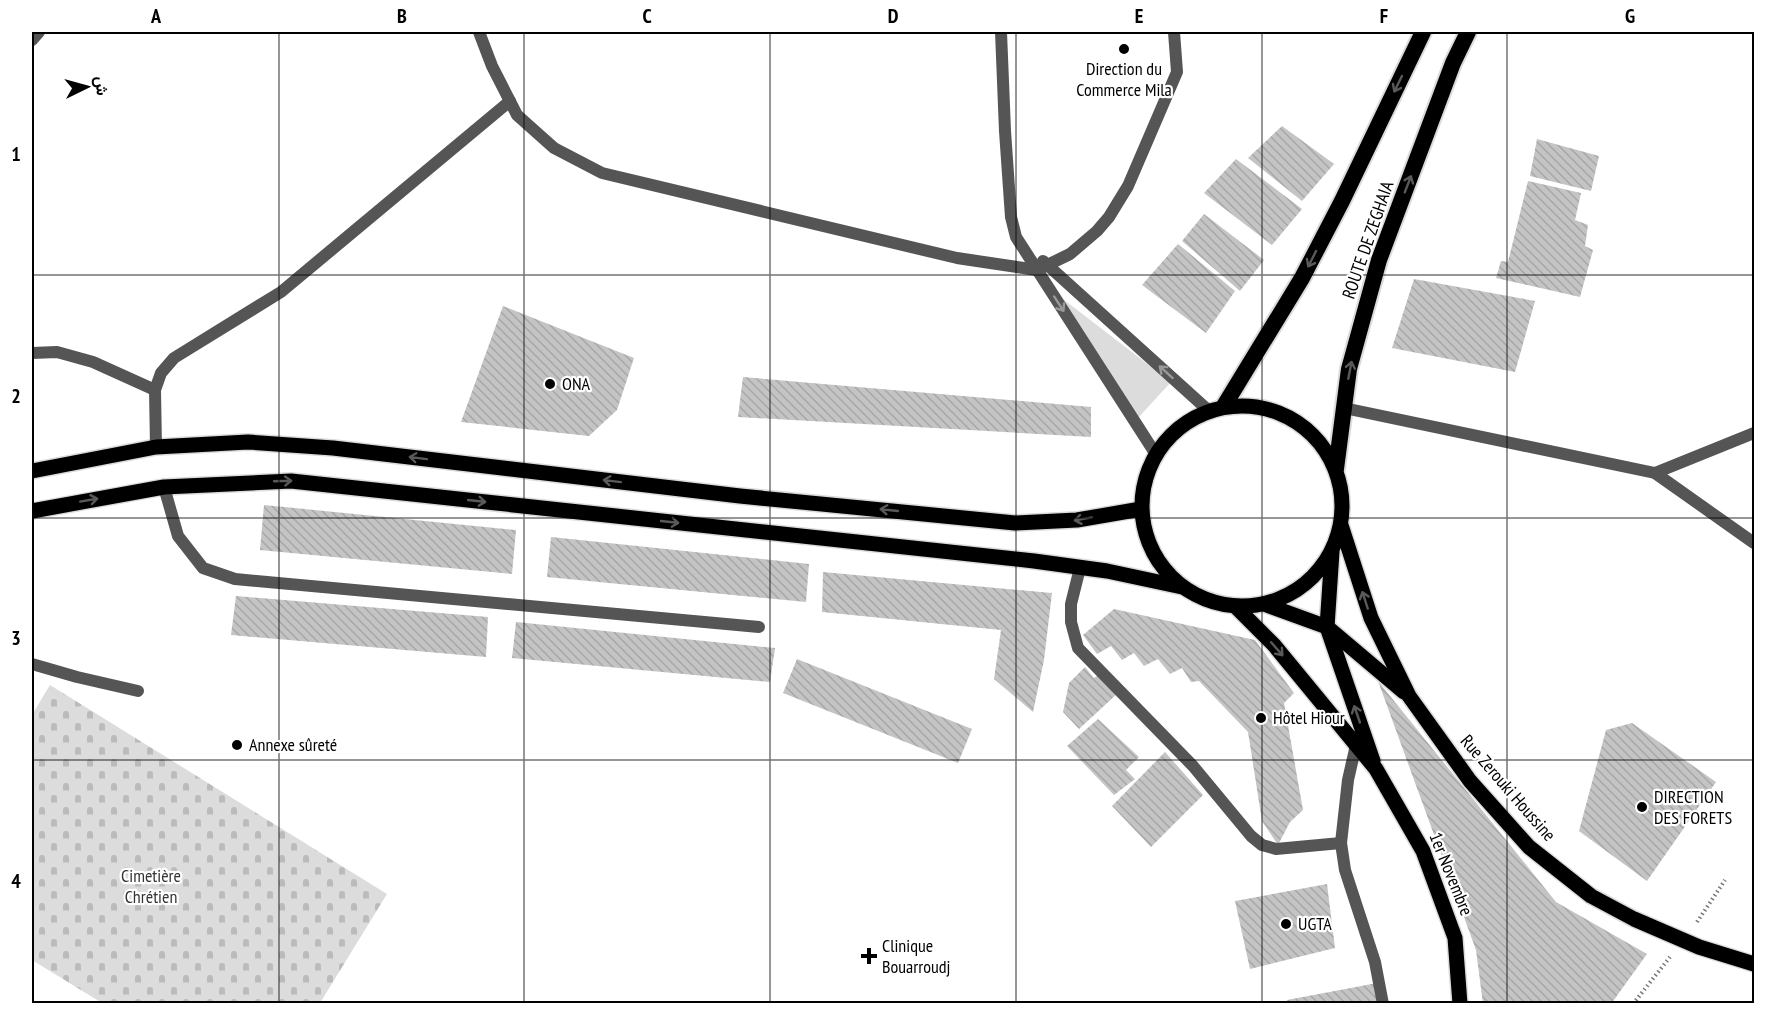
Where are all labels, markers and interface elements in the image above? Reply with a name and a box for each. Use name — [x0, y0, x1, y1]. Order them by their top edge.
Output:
text: A — [150, 3, 162, 29]
text: B — [397, 3, 407, 29]
text: C — [642, 3, 652, 29]
text: D — [888, 3, 899, 29]
text: E — [1135, 3, 1143, 29]
text: F — [1380, 3, 1388, 29]
text: G — [1625, 3, 1635, 29]
marker: Direction du Commerce Mila — [1117, 42, 1131, 56]
north arrow — [57, 57, 117, 117]
place label: Direction du Commerce Mila — [1076, 57, 1172, 101]
text: ش — [91, 75, 113, 96]
one-way arrow — [1391, 75, 1403, 93]
text: 1 — [11, 141, 21, 167]
one-way arrow — [1403, 175, 1414, 194]
street label: ROUTE DE ZEGHAIA — [1337, 177, 1399, 302]
one-way arrow — [1306, 250, 1317, 268]
one-way arrow — [1054, 295, 1066, 312]
one-way arrow — [1345, 360, 1356, 380]
one-way arrow — [1159, 365, 1174, 379]
place label: ONA — [562, 372, 591, 395]
marker: ONA — [543, 377, 557, 391]
text: 2 — [11, 383, 21, 409]
one-way arrow — [409, 452, 429, 463]
one-way arrow — [602, 475, 622, 486]
one-way arrow — [272, 476, 292, 487]
one-way arrow — [79, 495, 98, 506]
one-way arrow — [466, 496, 486, 507]
one-way arrow — [880, 504, 900, 515]
one-way arrow — [1074, 513, 1094, 524]
one-way arrow — [660, 517, 680, 528]
one-way arrow — [1359, 591, 1370, 610]
text: 3 — [11, 625, 21, 651]
one-way arrow — [1270, 641, 1284, 656]
one-way arrow — [1350, 705, 1361, 724]
place label: Hôtel Hiour — [1273, 706, 1345, 729]
marker: Hôtel Hiour — [1254, 711, 1268, 725]
street label: Rue Zerouki Houssine — [1456, 730, 1561, 846]
place label: Annexe sûreté — [249, 733, 337, 756]
marker: Annexe sûreté — [230, 738, 244, 752]
place label: DIRECTION DES FORETS — [1654, 785, 1732, 829]
marker: DIRECTION DES FORETS — [1635, 800, 1649, 814]
street label: 1er Novembre — [1424, 829, 1479, 919]
park label: Cimetière Chrétien — [121, 864, 181, 908]
text: 4 — [11, 868, 21, 894]
place label: UGTA — [1298, 912, 1332, 935]
marker: UGTA — [1279, 917, 1293, 931]
place label: Clinique Bouarroudj — [882, 934, 950, 978]
marker: Clinique Bouarroudj — [860, 947, 878, 965]

